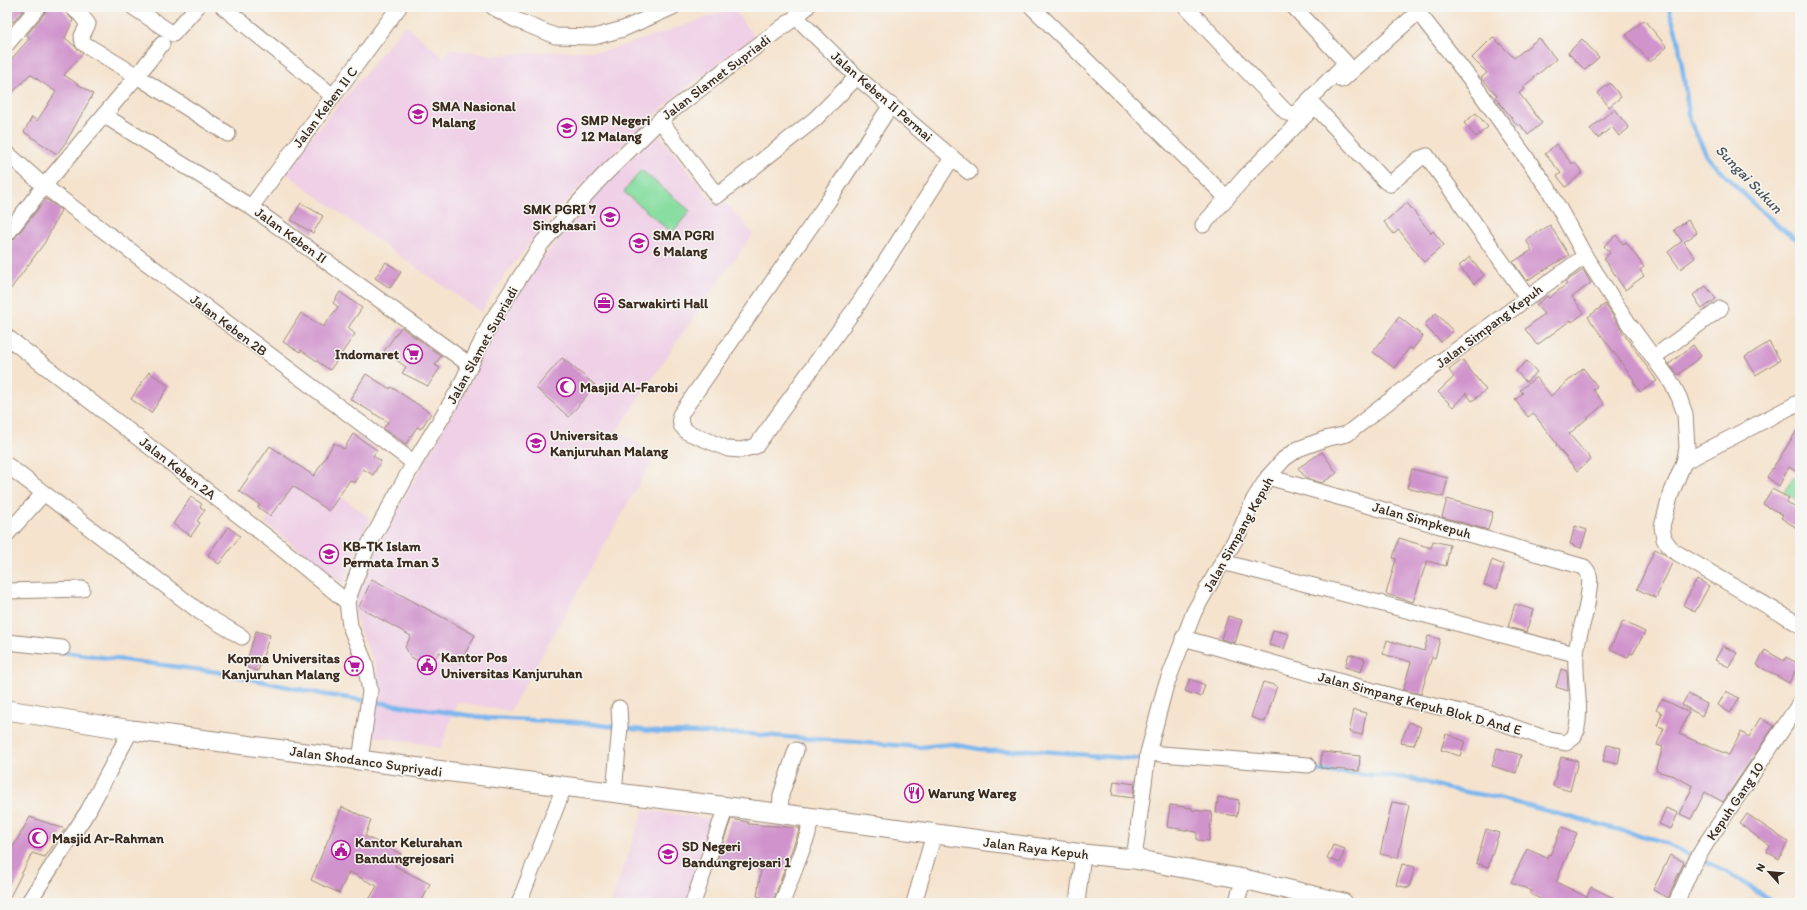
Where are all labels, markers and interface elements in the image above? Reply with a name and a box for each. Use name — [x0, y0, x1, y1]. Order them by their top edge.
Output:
street label: Jalan Slamet Supriadi — [659, 31, 774, 124]
street label: Jalan Keben II Permai — [827, 48, 936, 145]
street label: Jalan Keben II C — [289, 63, 361, 151]
place label: SMA Nasional Malang — [432, 98, 517, 131]
school or university icon: SMA Nasional Malang — [407, 103, 429, 125]
place label: SMP Negeri 12 Malang — [581, 112, 650, 145]
school or university icon: SMP Negeri 12 Malang — [556, 117, 578, 139]
water label: Sungai Sukun — [1712, 141, 1787, 217]
place label: SMK PGRI 7 Singhasari — [523, 201, 596, 234]
street label: Jalan Keben II — [251, 204, 330, 267]
school or university icon: SMK PGRI 7 Singhasari — [599, 206, 621, 228]
place label: SMA PGRI 6 Malang — [653, 227, 714, 260]
school or university icon: SMA PGRI 6 Malang — [628, 232, 650, 254]
street label: Jalan Simpang Kepuh — [1433, 281, 1546, 372]
street label: Jalan Slamet Supriadi — [443, 284, 522, 407]
street label: Jalan Keben 2B — [187, 291, 271, 360]
office icon: Sarwakirti Hall — [593, 292, 615, 314]
place label: Sarwakirti Hall — [618, 295, 709, 312]
supermarket icon: Indomaret — [402, 343, 424, 365]
place label: Indomaret — [335, 346, 400, 363]
mosque icon: Masjid Al-Farobi — [555, 376, 577, 398]
place label: Masjid Al-Farobi — [580, 379, 678, 396]
place label: Universitas Kanjuruhan Malang — [550, 427, 669, 460]
school or university icon: Universitas Kanjuruhan Malang — [525, 432, 547, 454]
street label: Jalan Keben 2A — [136, 433, 219, 503]
street label: Jalan Simpang Kepuh — [1200, 474, 1277, 595]
street label: Jalan Simpkepuh — [1370, 498, 1474, 543]
place label: KB-TK Islam Permata Iman 3 — [343, 538, 440, 571]
school or university icon: KB-TK Islam Permata Iman 3 — [318, 543, 340, 565]
place label: Kantor Pos Universitas Kanjuruhan — [441, 649, 583, 682]
place label: Kopma Universitas Kanjuruhan Malang — [222, 650, 341, 683]
public building icon: Kantor Pos Universitas Kanjuruhan — [416, 654, 438, 676]
supermarket icon: Kopma Universitas Kanjuruhan Malang — [343, 655, 365, 677]
street label: Jalan Simpang Kepuh Blok D And E — [1316, 668, 1524, 739]
street label: Jalan Shodanco Supriyadi — [289, 742, 443, 781]
street label: Kepuh Gang 10 — [1703, 759, 1768, 844]
restaurant icon: Warung Wareg — [903, 782, 925, 804]
place label: Warung Wareg — [928, 785, 1017, 802]
mosque icon: Masjid Ar-Rahman — [27, 827, 49, 849]
place label: Masjid Ar-Rahman — [52, 830, 164, 847]
place label: Kantor Kelurahan Bandungrejosari — [355, 834, 462, 867]
street label: Jalan Raya Kepuh — [982, 834, 1090, 863]
place label: SD Negeri Bandungrejosari 1 — [682, 838, 791, 871]
public building icon: Kantor Kelurahan Bandungrejosari — [330, 839, 352, 861]
school or university icon: SD Negeri Bandungrejosari 1 — [657, 843, 679, 865]
north arrow — [1749, 852, 1789, 892]
text: N — [1753, 861, 1768, 874]

